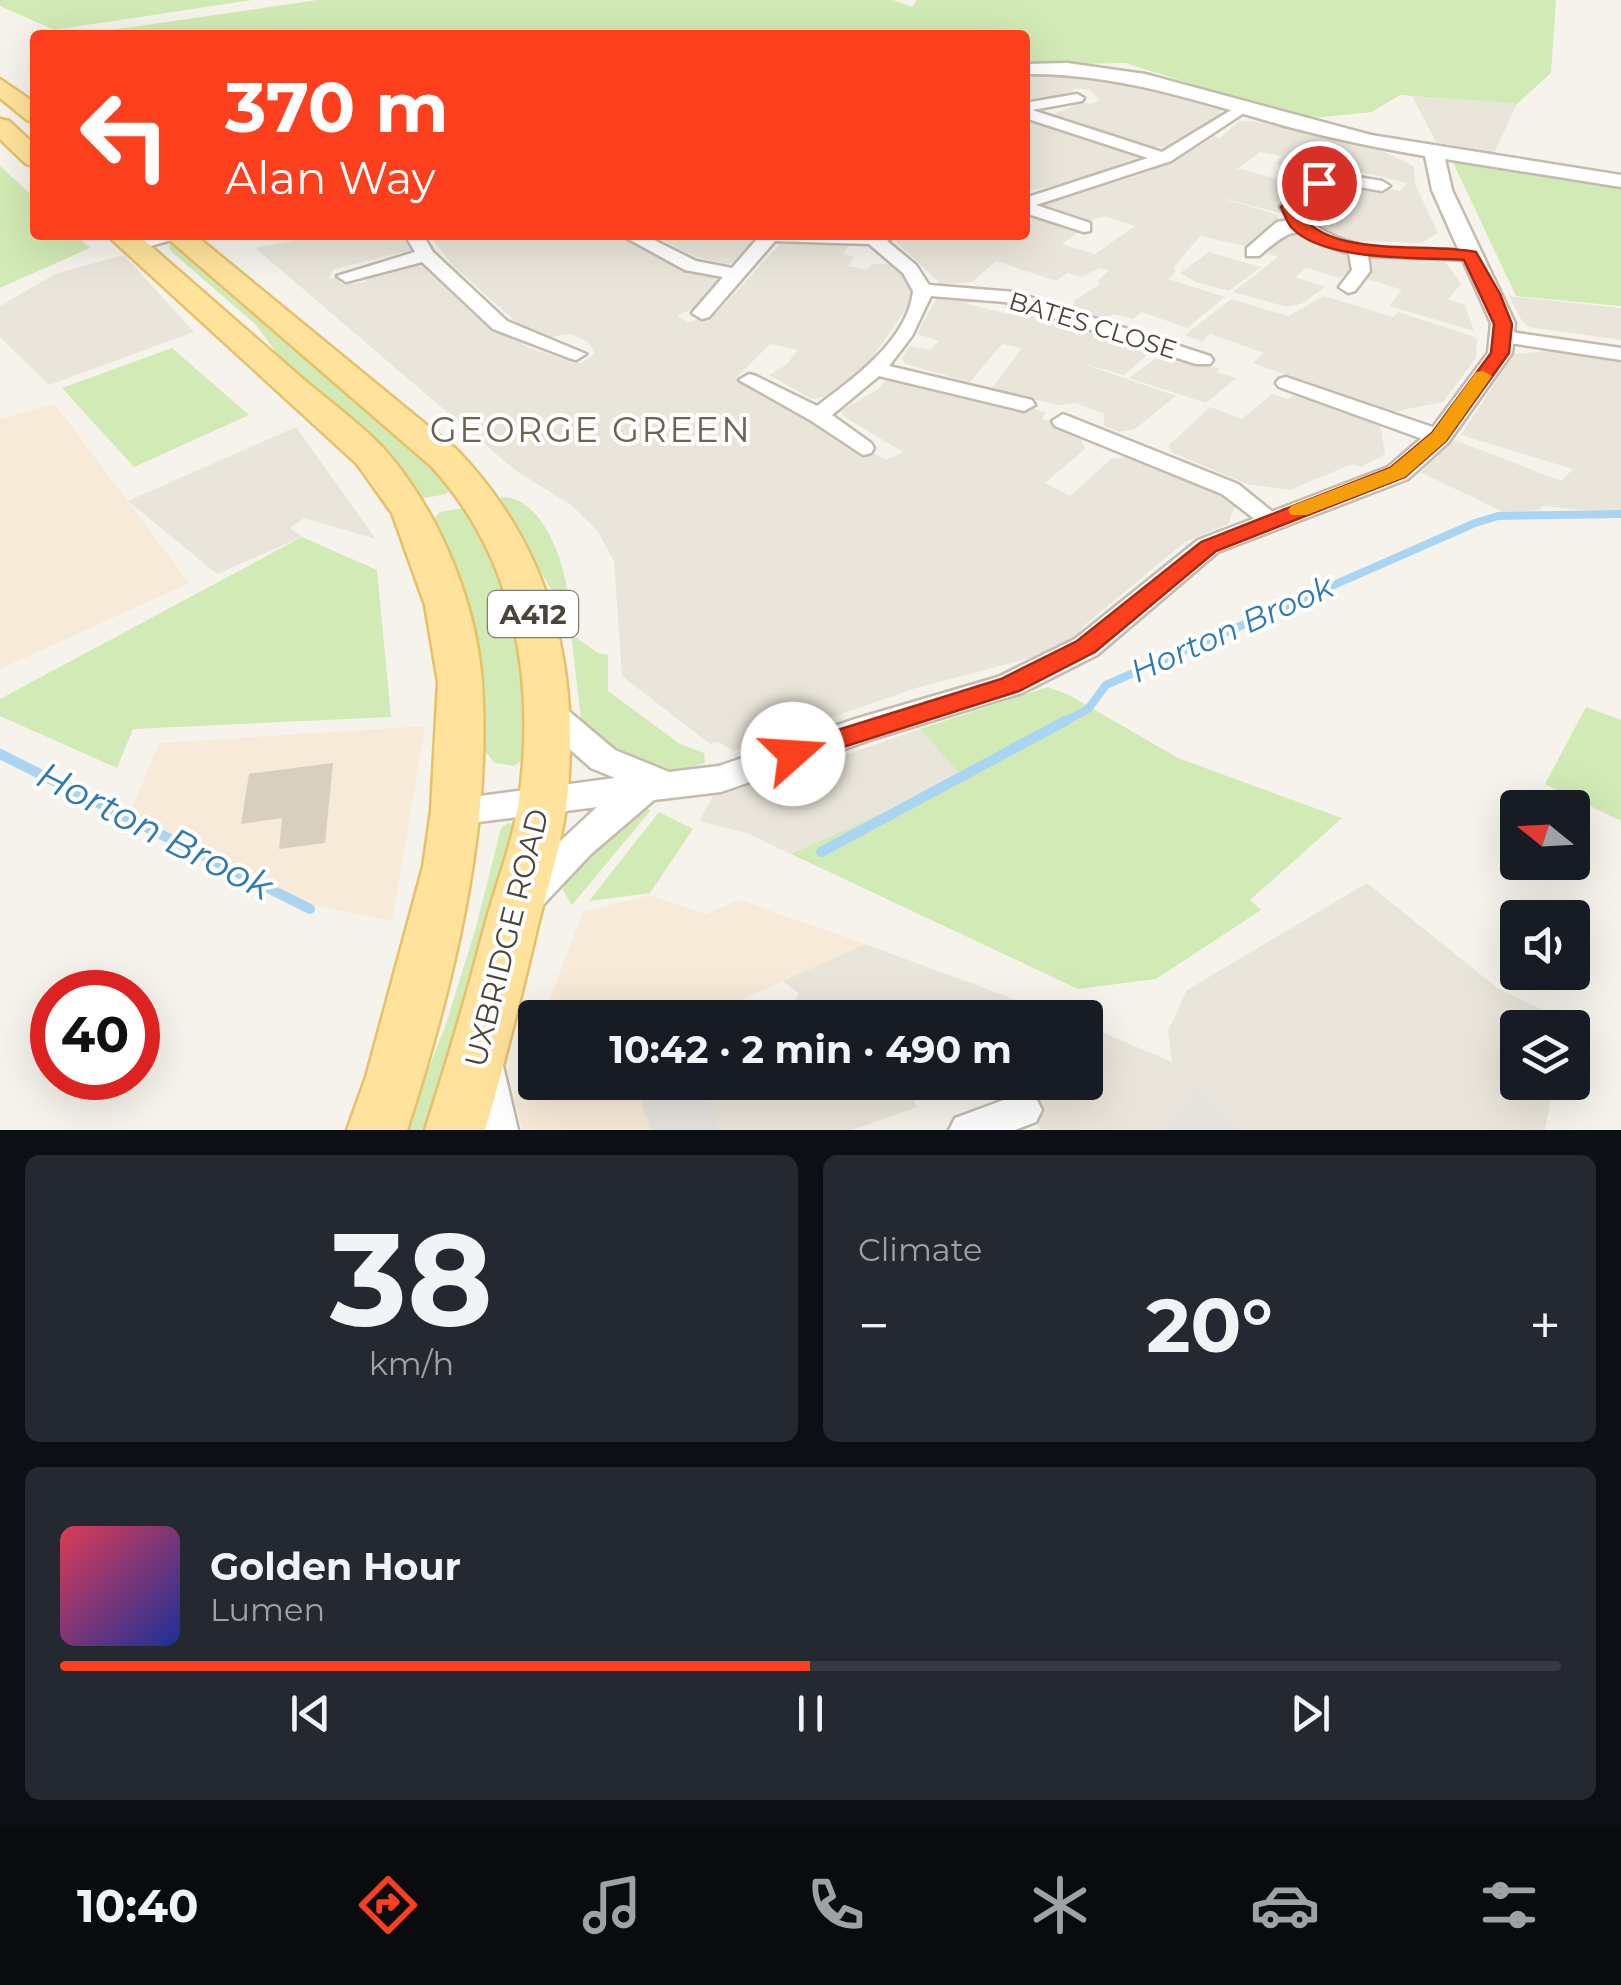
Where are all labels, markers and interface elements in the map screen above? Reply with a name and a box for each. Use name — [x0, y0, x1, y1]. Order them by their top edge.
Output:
text: 370 m — [225, 64, 449, 150]
icon: left — [60, 70, 190, 200]
pin — [1277, 141, 1362, 226]
text: Alan Way — [225, 150, 436, 205]
icon: arrive — [1292, 156, 1347, 211]
street label: BATES CLOSE — [1005, 285, 1181, 365]
district label: GEORGE GREEN — [430, 408, 752, 451]
water label: Horton Brook — [1124, 566, 1341, 691]
road number: A412 — [488, 591, 578, 637]
position arrow — [741, 702, 845, 806]
water label: Horton Brook — [29, 751, 282, 911]
north arrow — [1500, 790, 1590, 880]
map controls — [1500, 790, 1590, 1100]
street label: UXBRIDGE ROAD — [457, 805, 556, 1071]
button: sound — [1500, 900, 1590, 990]
speed limit sign: 40 — [30, 970, 160, 1100]
button: layers — [1500, 1010, 1590, 1100]
text: 10:42 · 2 min · 490 m — [609, 1026, 1012, 1073]
text: 38 — [330, 1199, 493, 1358]
text: Climate — [858, 1230, 982, 1269]
text: 20° — [1146, 1279, 1273, 1371]
text: − — [858, 1292, 890, 1359]
text: + — [1529, 1292, 1561, 1359]
text: km/h — [369, 1344, 454, 1383]
text: Golden Hour — [210, 1543, 461, 1590]
text: Lumen — [210, 1590, 325, 1629]
icon: previous — [283, 1686, 338, 1741]
icon: pause — [783, 1686, 838, 1741]
icon: next — [1283, 1686, 1338, 1741]
icon: directions — [353, 1870, 423, 1940]
icon: music — [577, 1870, 647, 1940]
icon: phone — [801, 1870, 871, 1940]
icon: climate — [1025, 1870, 1095, 1940]
icon: car — [1250, 1870, 1320, 1940]
icon: filters — [1474, 1870, 1544, 1940]
text: 10:40 — [77, 1878, 199, 1933]

